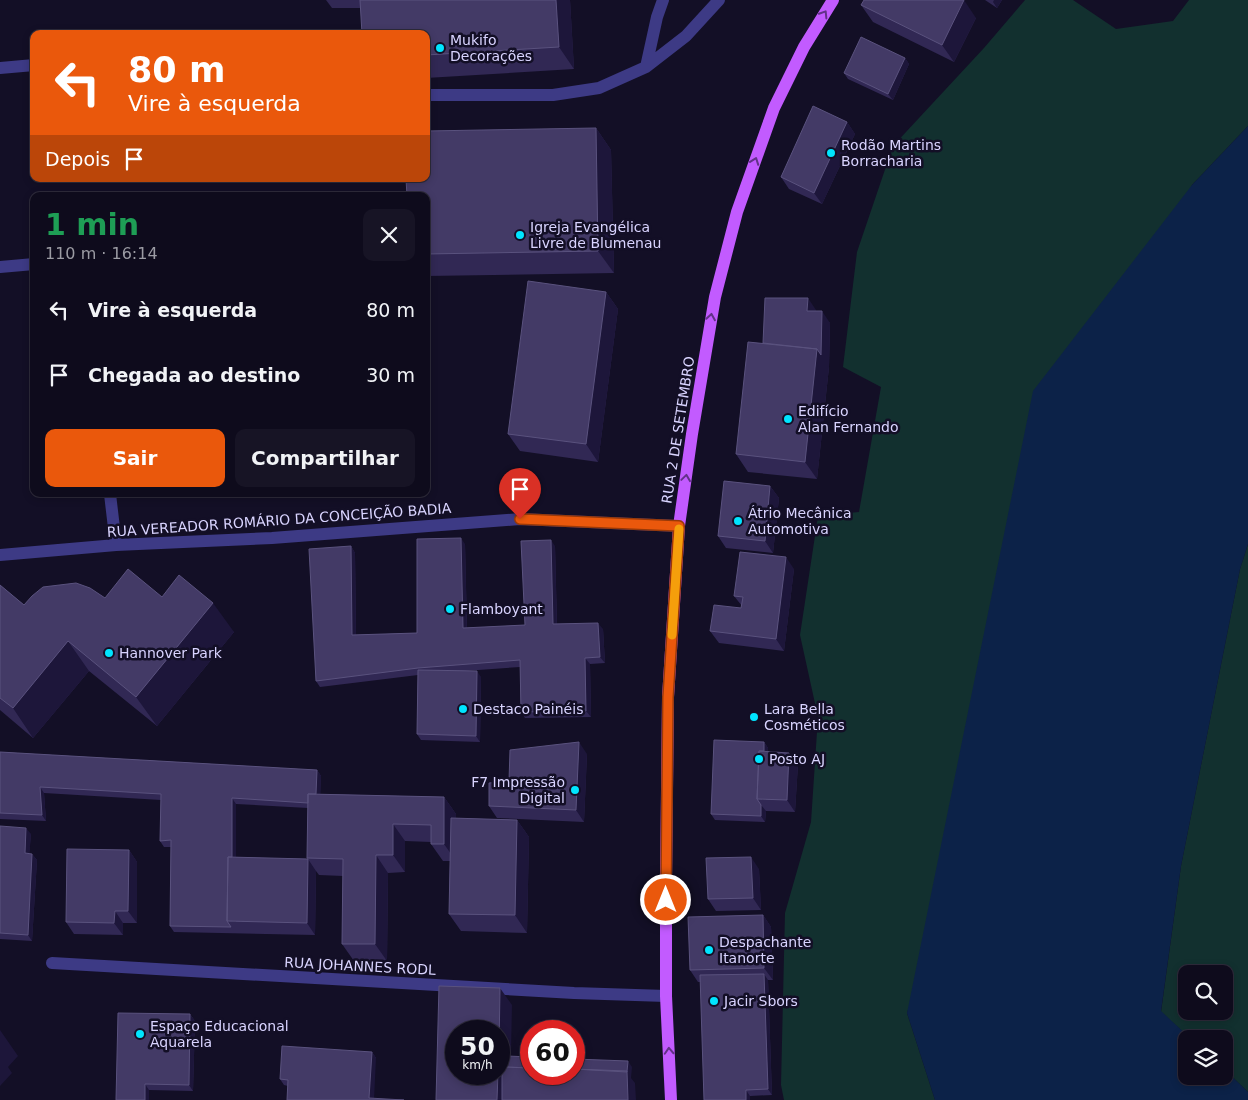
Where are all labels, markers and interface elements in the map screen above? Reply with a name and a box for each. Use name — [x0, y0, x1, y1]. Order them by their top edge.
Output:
one-way arrow — [818, 11, 828, 20]
place label: Mukifo Decorações — [450, 32, 532, 64]
marker: Mukifo Decorações — [434, 42, 446, 54]
icon: left — [45, 50, 110, 115]
text: 80 m — [128, 50, 225, 90]
text: Vire à esquerda — [128, 91, 301, 116]
place label: Rodão Martins Borracharia — [841, 137, 941, 169]
icon: arrive — [120, 145, 148, 173]
marker: Rodão Martins Borracharia — [825, 147, 837, 159]
text: Depois — [45, 148, 110, 170]
one-way arrow — [749, 157, 759, 166]
text: 1 min — [45, 207, 139, 242]
button: close — [363, 209, 415, 261]
place label: Igreja Evangélica Livre de Blumenau — [530, 219, 661, 251]
marker: Igreja Evangélica Livre de Blumenau — [514, 229, 526, 241]
text: 110 m · 16:14 — [45, 244, 158, 263]
icon: left — [45, 296, 73, 324]
text: Vire à esquerda — [88, 299, 257, 321]
text: 80 m — [366, 299, 415, 321]
one-way arrow — [706, 313, 716, 321]
street label: RUA 2 DE SETEMBRO — [658, 355, 698, 505]
icon: arrive — [45, 361, 73, 389]
text: Chegada ao destino — [88, 364, 300, 386]
text: 30 m — [366, 364, 415, 386]
place label: Edifício Alan Fernando — [798, 403, 899, 435]
marker: Edifício Alan Fernando — [782, 413, 794, 425]
button: Sair — [45, 429, 225, 487]
button: Compartilhar — [235, 429, 415, 487]
pin — [499, 468, 541, 519]
one-way arrow — [680, 473, 691, 481]
icon: arrive — [506, 475, 534, 503]
street label: RUA VEREADOR ROMÁRIO DA CONCEIÇÃO BADIA — [106, 500, 452, 540]
place label: Átrio Mecânica Automotiva — [748, 505, 852, 537]
marker: Átrio Mecânica Automotiva — [732, 515, 744, 527]
place label: Flamboyant — [460, 601, 543, 617]
marker: Flamboyant — [444, 603, 456, 615]
place label: Hannover Park — [119, 645, 223, 661]
marker: Hannover Park — [103, 647, 115, 659]
place label: Destaco Painéis — [473, 701, 583, 717]
place label: Lara Bella Cosméticos — [764, 701, 845, 733]
marker: Destaco Painéis — [457, 703, 469, 715]
marker: Lara Bella Cosméticos — [748, 711, 760, 723]
place label: Posto AJ — [769, 751, 825, 767]
marker: Posto AJ — [753, 753, 765, 765]
place label: F7 Impressão Digital — [471, 774, 565, 806]
marker: F7 Impressão Digital — [569, 784, 581, 796]
position arrow — [639, 873, 691, 925]
place label: Despachante Itanorte — [719, 934, 811, 966]
marker: Despachante Itanorte — [703, 944, 715, 956]
street label: RUA JOHANNES RODL — [284, 954, 436, 978]
map controls — [1178, 965, 1233, 1085]
button: search — [1178, 965, 1233, 1020]
place label: Jacir Sbors — [723, 993, 798, 1009]
marker: Jacir Sbors — [708, 995, 720, 1007]
place label: Espaço Educacional Aquarela — [150, 1018, 289, 1050]
speed limit sign: 60 — [520, 1020, 585, 1085]
marker: Espaço Educacional Aquarela — [134, 1028, 146, 1040]
button: layers — [1178, 1030, 1233, 1085]
text: 50 — [460, 1032, 495, 1061]
one-way arrow — [663, 1047, 674, 1055]
text: km/h — [462, 1058, 493, 1072]

